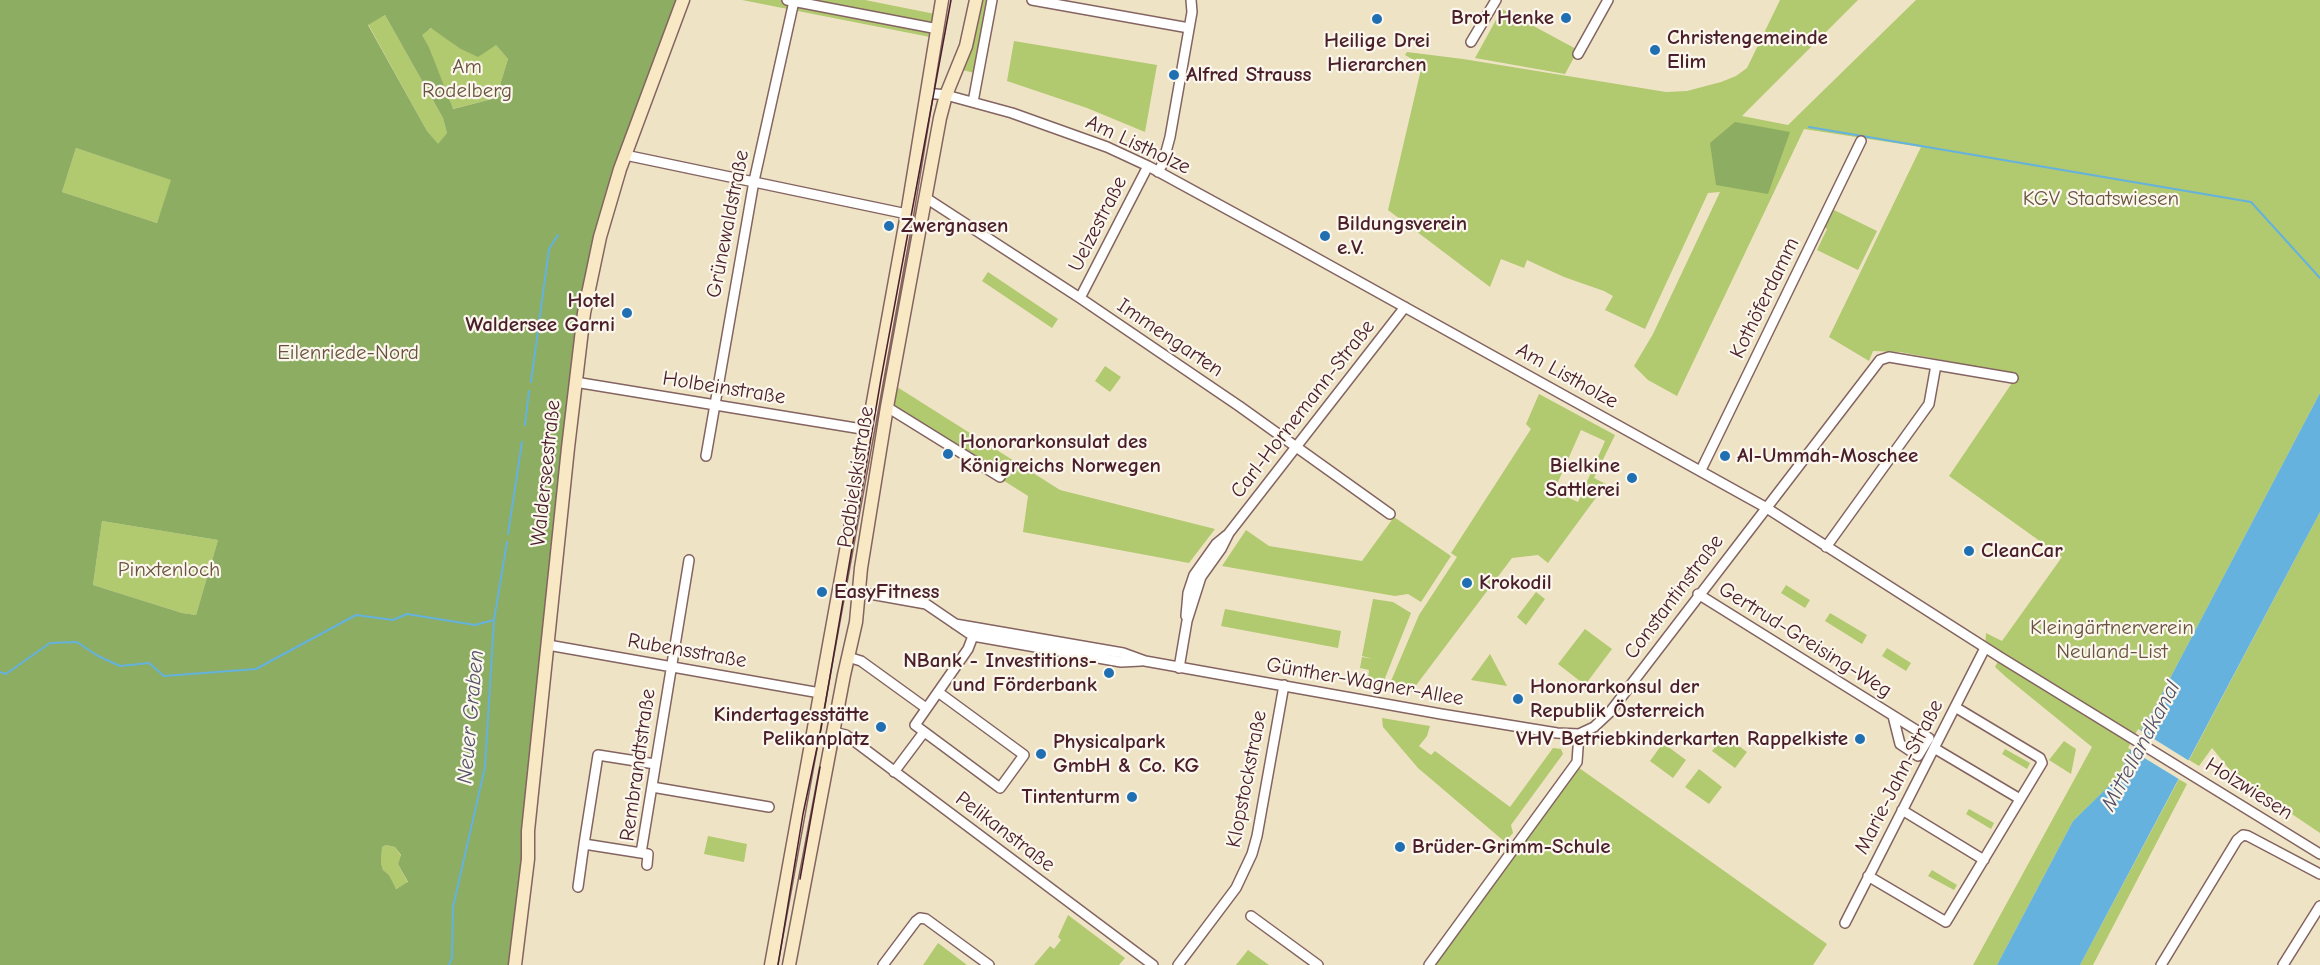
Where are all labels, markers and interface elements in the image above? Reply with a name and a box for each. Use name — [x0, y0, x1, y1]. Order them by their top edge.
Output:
place label: Brot Henke — [1451, 5, 1554, 31]
marker: Brot Henke — [1559, 11, 1573, 25]
marker: Heilige Drei Hierarchen — [1370, 12, 1384, 26]
place label: Christengemeinde Elim — [1667, 25, 1828, 75]
place label: Heilige Drei Hierarchen — [1324, 28, 1430, 78]
marker: Christengemeinde Elim — [1648, 43, 1662, 57]
park label: Am Rodelberg — [422, 54, 512, 104]
place label: Alfred Strauss — [1186, 62, 1311, 88]
marker: Alfred Strauss — [1167, 68, 1181, 82]
street label: Am Listholze — [1082, 110, 1194, 180]
street label: Grünewaldstraße — [701, 148, 755, 300]
street label: Uelzestraße — [1063, 172, 1133, 276]
park label: KGV Staatswiesen — [2023, 186, 2179, 212]
place label: Bildungsverein e.V. — [1337, 211, 1467, 261]
place label: Zwergnasen — [901, 213, 1008, 239]
marker: Zwergnasen — [882, 219, 896, 233]
marker: Bildungsverein e.V. — [1318, 229, 1332, 243]
street label: Kothöferdamm — [1725, 233, 1805, 363]
place label: Hotel Waldersee Garni — [465, 288, 615, 338]
street label: Immengarten — [1112, 293, 1228, 383]
marker: Hotel Waldersee Garni — [620, 306, 634, 320]
street label: Carl-Hornemann-Straße — [1225, 315, 1381, 503]
street label: Am Listholze — [1512, 338, 1622, 414]
park label: Eilenriede-Nord — [277, 340, 419, 366]
street label: Holbeinstraße — [661, 366, 787, 410]
street label: Walderseestraße — [526, 399, 566, 547]
street label: Podbielskistraße — [832, 404, 880, 550]
place label: Honorarkonsulat des Königreichs Norwegen — [960, 429, 1161, 479]
place label: Al-Ummah-Moschee — [1737, 443, 1918, 469]
marker: Honorarkonsulat des Königreichs Norwegen — [941, 447, 955, 461]
marker: Al-Ummah-Moschee — [1718, 449, 1732, 463]
place label: Bielkine Sattlerei — [1546, 453, 1620, 503]
marker: Bielkine Sattlerei — [1625, 471, 1639, 485]
street label: Constantinstraße — [1619, 530, 1729, 664]
place label: CleanCar — [1981, 538, 2063, 564]
marker: CleanCar — [1962, 544, 1976, 558]
park label: Pinxtenloch — [118, 557, 220, 583]
place label: Krokodil — [1479, 570, 1552, 596]
marker: Krokodil — [1460, 576, 1474, 590]
street label: Gertrud-Greising-Weg — [1714, 577, 1896, 703]
place label: EasyFitness — [834, 579, 939, 605]
marker: EasyFitness — [815, 585, 829, 599]
park label: Kleingärtnerverein Neuland-List — [2030, 615, 2194, 665]
street label: Rubensstraße — [626, 628, 748, 674]
place label: NBank - Investitions- und Förderbank — [903, 648, 1097, 698]
water label: Neuer Graben — [452, 649, 490, 785]
street label: Günther-Wagner-Allee — [1264, 652, 1466, 712]
marker: NBank - Investitions- und Förderbank — [1102, 666, 1116, 680]
place label: Honorarkonsul der Republik Österreich — [1530, 674, 1705, 724]
water label: Mittellandkanal — [2096, 677, 2186, 815]
street label: Rembrandtstraße — [615, 687, 661, 843]
marker: Honorarkonsul der Republik Österreich — [1511, 692, 1525, 706]
street label: Marie-Jahn-Straße — [1849, 695, 1949, 859]
place label: Kindertagesstätte Pelikanplatz — [714, 702, 869, 752]
street label: Klopstockstraße — [1221, 708, 1273, 850]
marker: Kindertagesstätte Pelikanplatz — [874, 720, 888, 734]
place label: VHV Betriebkinderkarten Rappelkiste — [1516, 726, 1848, 752]
place label: Physicalpark GmbH & Co. KG — [1053, 729, 1199, 779]
marker: VHV Betriebkinderkarten Rappelkiste — [1853, 732, 1867, 746]
marker: Physicalpark GmbH & Co. KG — [1034, 747, 1048, 761]
street label: Holzwiesen — [2200, 752, 2298, 826]
place label: Tintenturm — [1021, 784, 1120, 810]
street label: Pelikanstraße — [950, 786, 1060, 878]
marker: Tintenturm — [1125, 790, 1139, 804]
place label: Brüder-Grimm-Schule — [1412, 834, 1611, 860]
marker: Brüder-Grimm-Schule — [1393, 840, 1407, 854]

